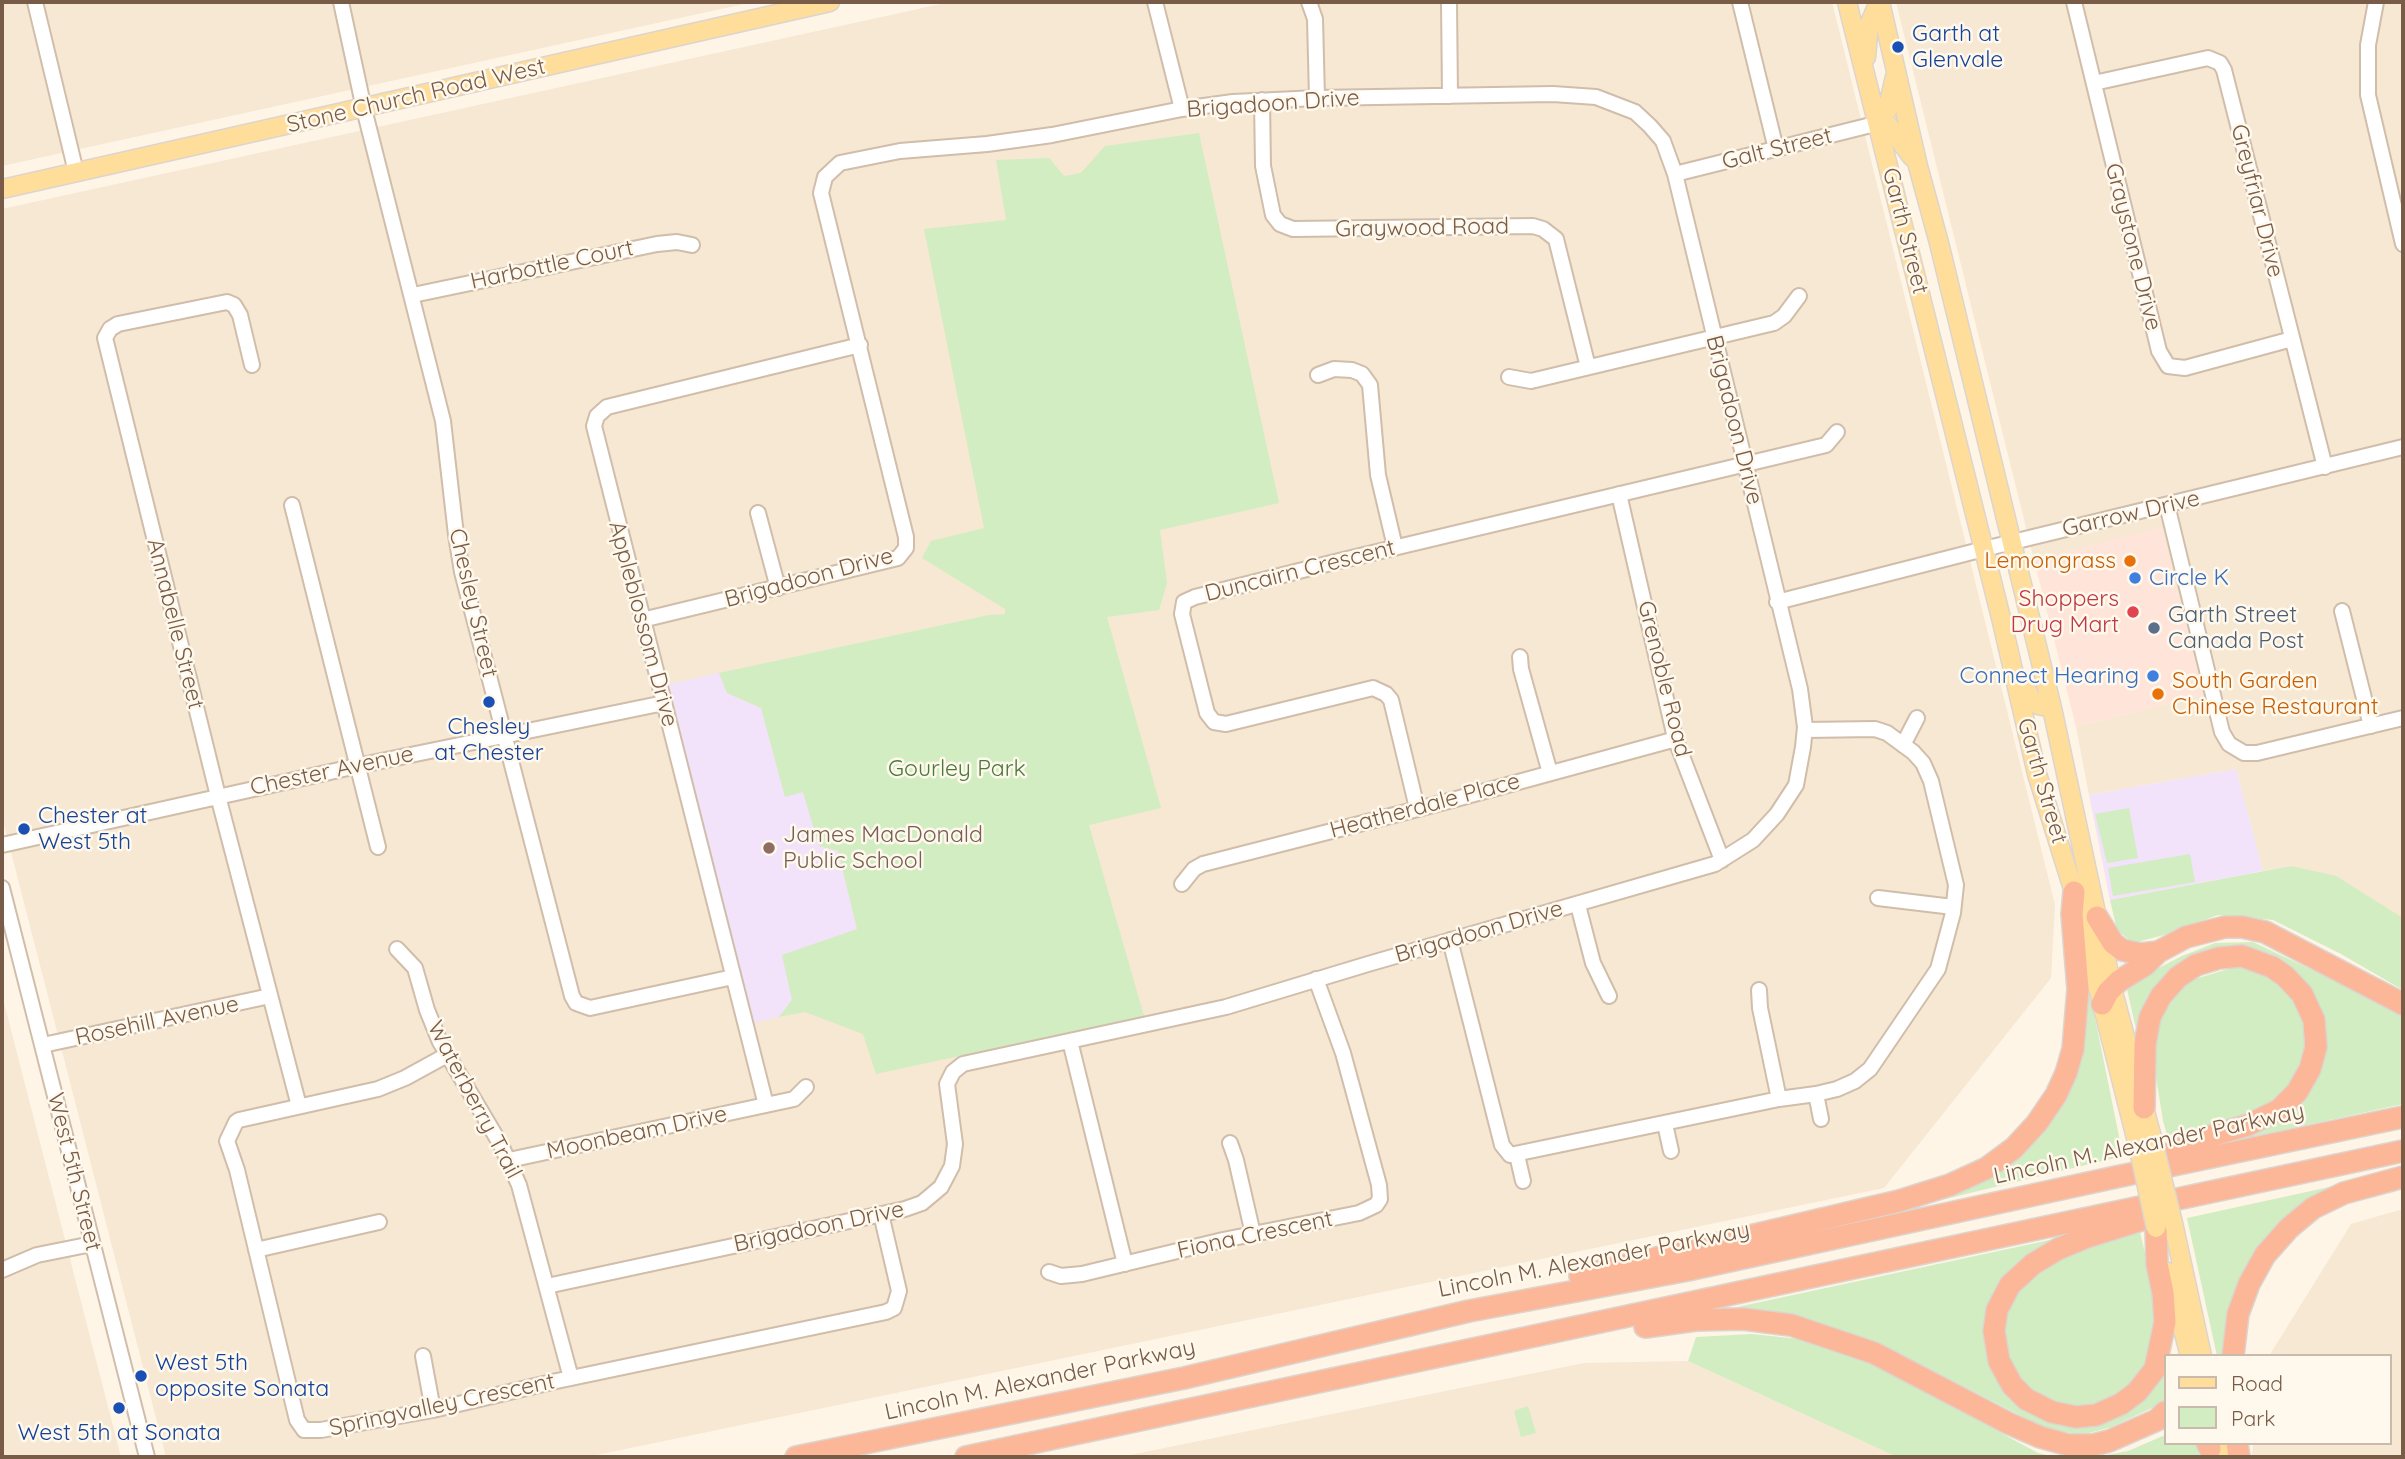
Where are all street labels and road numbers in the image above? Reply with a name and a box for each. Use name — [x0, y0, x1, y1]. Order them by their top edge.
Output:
street label: Stone Church Road West — [284, 53, 548, 139]
street label: Brigadoon Drive — [1185, 84, 1361, 124]
street label: Galt Street — [1719, 122, 1835, 176]
street label: Greyfriar Drive — [2225, 122, 2289, 280]
street label: Graystone Drive — [2099, 160, 2167, 334]
street label: Garth Street — [1876, 165, 1934, 297]
street label: Graywood Road — [1335, 213, 1509, 243]
street label: Harbottle Court — [468, 234, 636, 296]
street label: Brigadoon Drive — [1700, 332, 1768, 508]
street label: Garrow Drive — [2060, 485, 2202, 543]
street label: Appleblossom Drive — [602, 518, 684, 730]
street label: Chesley Street — [442, 526, 504, 680]
street label: Duncairn Crescent — [1202, 534, 1398, 608]
street label: Annabelle Street — [140, 536, 210, 712]
street label: Brigadoon Drive — [722, 542, 896, 614]
street label: Grenoble Road — [1631, 598, 1697, 760]
street label: Garth Street — [2011, 715, 2073, 847]
street label: Chester Avenue — [248, 740, 416, 802]
street label: Heatherdale Place — [1327, 767, 1523, 845]
street label: Brigadoon Drive — [1392, 895, 1566, 969]
street label: Rosehill Avenue — [73, 990, 241, 1052]
street label: Waterberry Trail — [421, 1016, 527, 1184]
street label: West 5th Street — [41, 1090, 107, 1254]
street label: Lincoln M. Alexander Parkway — [1991, 1098, 2307, 1190]
street label: Moonbeam Drive — [544, 1100, 730, 1166]
street label: Brigadoon Drive — [731, 1195, 907, 1259]
street label: Fiona Crescent — [1175, 1205, 1335, 1265]
street label: Lincoln M. Alexander Parkway — [1436, 1216, 1752, 1304]
street label: Lincoln M. Alexander Parkway — [882, 1334, 1198, 1426]
street label: Springvalley Crescent — [327, 1368, 557, 1442]

